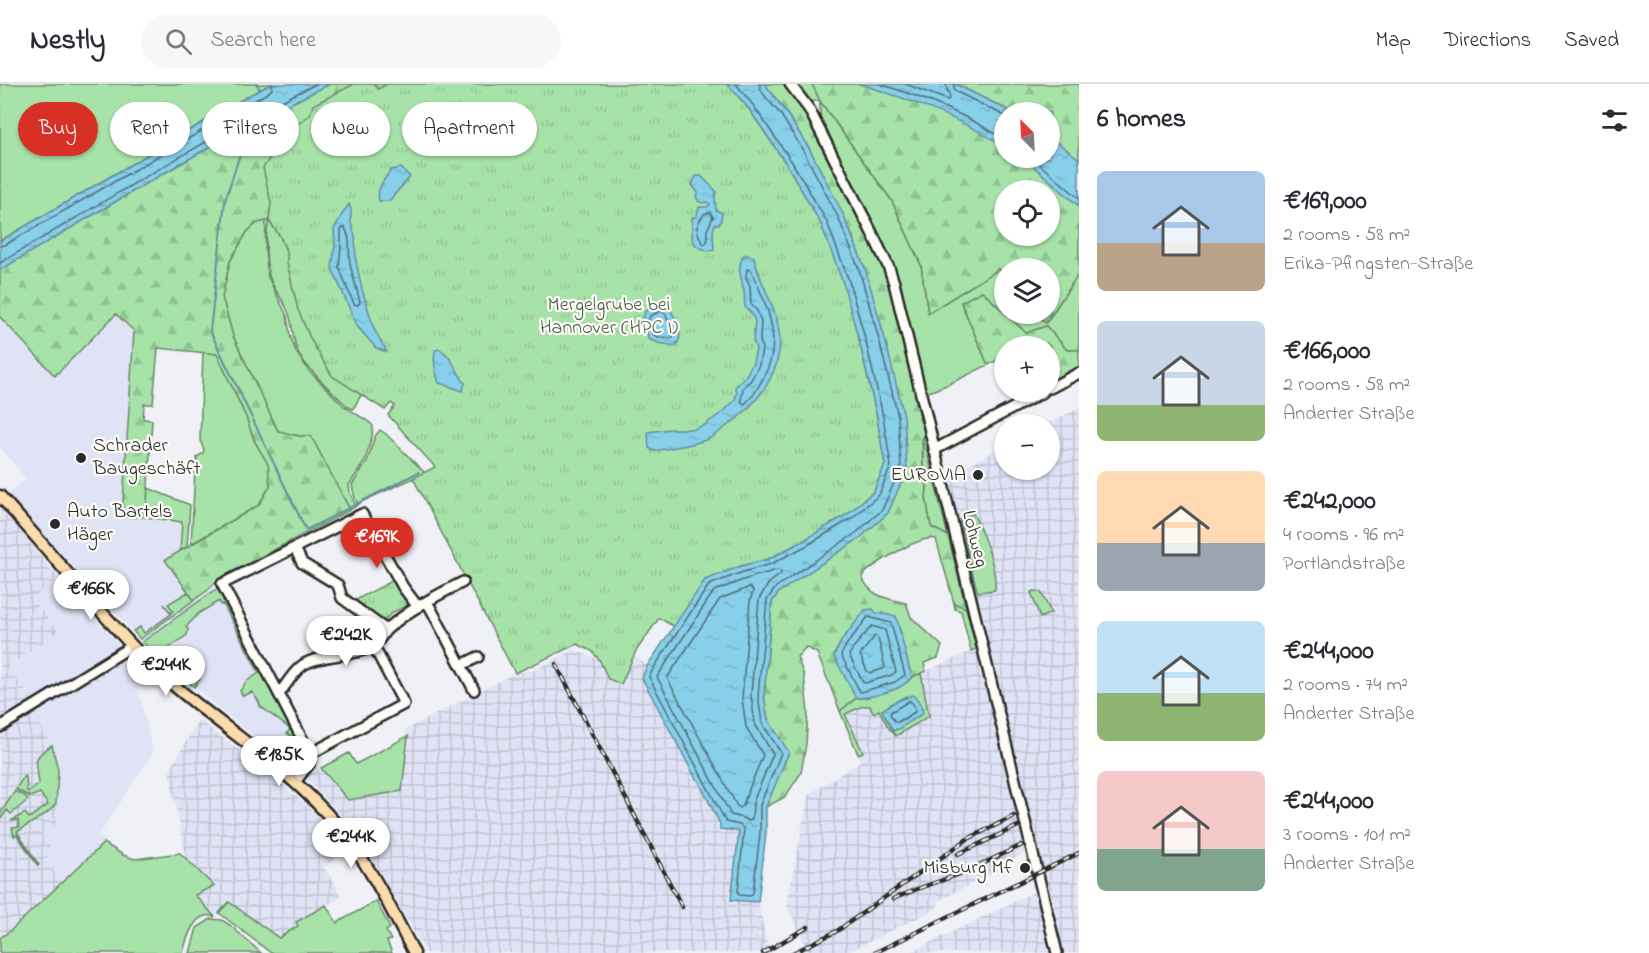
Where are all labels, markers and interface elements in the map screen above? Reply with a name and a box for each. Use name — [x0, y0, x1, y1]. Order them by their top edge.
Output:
search box — [141, 14, 561, 68]
text: Nestly — [30, 21, 105, 62]
icon: search — [162, 25, 195, 58]
text: Search here — [210, 25, 316, 57]
text: Map — [1375, 26, 1411, 56]
text: Directions — [1444, 26, 1531, 56]
text: Saved — [1564, 26, 1619, 56]
text: 6 homes — [1097, 101, 1186, 139]
chip: Buy — [18, 102, 98, 156]
chip: Rent — [110, 102, 190, 156]
chip: Filters — [202, 102, 299, 156]
chip: New — [311, 102, 390, 156]
chip: Apartment — [402, 102, 537, 156]
north arrow — [994, 102, 1060, 168]
map controls — [994, 102, 1060, 480]
icon: filters — [1598, 104, 1631, 137]
button: locate — [994, 180, 1060, 246]
text: €169,000 — [1283, 183, 1367, 221]
icon: home — [1145, 195, 1217, 267]
text: 2 rooms · 58 m² — [1283, 221, 1410, 250]
text: Erika-Pfingsten-Straße — [1283, 250, 1473, 279]
button: layers — [994, 258, 1060, 324]
park label: Mergelgrube bei Hannover (HPC I) — [540, 291, 678, 343]
text: €166,000 — [1283, 333, 1370, 371]
button: + — [994, 336, 1060, 402]
icon: home — [1145, 345, 1217, 417]
text: 2 rooms · 58 m² — [1283, 371, 1410, 400]
text: Anderter Straße — [1283, 400, 1414, 429]
button: − — [994, 414, 1060, 480]
place label: Schrader Baugeschäft — [92, 432, 201, 485]
marker: Schrader Baugeschäft — [74, 451, 88, 465]
place label: EUROVIA — [890, 461, 966, 490]
marker: EUROVIA — [971, 468, 985, 482]
text: €242,000 — [1283, 483, 1376, 521]
icon: home — [1145, 495, 1217, 567]
place label: Auto Bartels Häger — [67, 498, 173, 551]
street label: Lohweg — [952, 507, 995, 571]
marker: Auto Bartels Häger — [48, 517, 62, 531]
pin: €169K — [335, 518, 419, 569]
text: 4 rooms · 96 m² — [1283, 521, 1404, 550]
text: €169K — [355, 523, 399, 552]
text: Portlandstraße — [1283, 550, 1405, 579]
pin: €166K — [49, 570, 133, 621]
text: €166K — [67, 575, 115, 604]
pin: €242K — [304, 616, 388, 667]
text: €242K — [320, 621, 372, 650]
text: €244,000 — [1283, 633, 1374, 671]
icon: home — [1145, 645, 1217, 717]
pin: €244K — [124, 646, 208, 697]
text: €244K — [141, 651, 191, 680]
text: 2 rooms · 74 m² — [1283, 671, 1408, 700]
text: Anderter Straße — [1283, 700, 1414, 729]
pin: €185K — [237, 736, 321, 787]
text: €185K — [255, 741, 303, 770]
text: €244,000 — [1283, 783, 1374, 821]
icon: home — [1145, 795, 1217, 867]
pin: €244K — [309, 818, 393, 869]
text: 3 rooms · 101 m² — [1283, 821, 1411, 850]
text: €244K — [326, 823, 376, 852]
text: Anderter Straße — [1283, 850, 1414, 879]
place label: Misburg Mf — [924, 854, 1014, 884]
marker: Misburg Mf — [1018, 861, 1032, 875]

